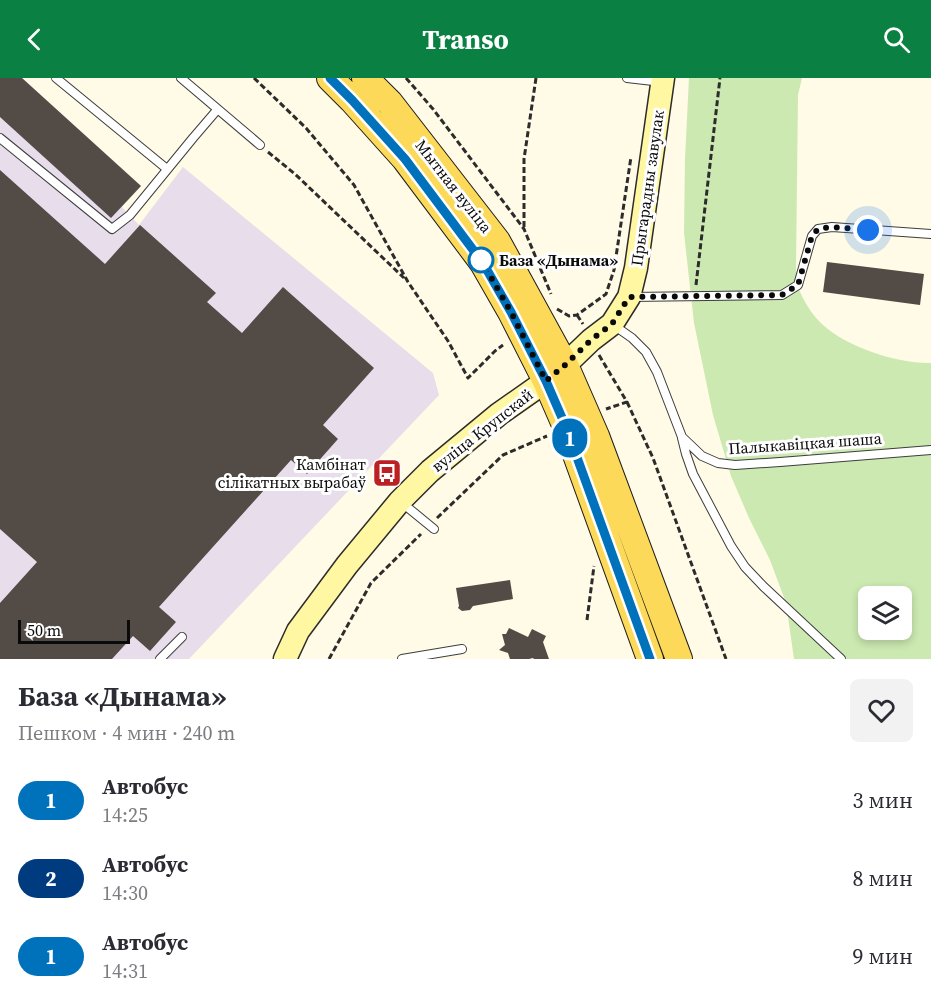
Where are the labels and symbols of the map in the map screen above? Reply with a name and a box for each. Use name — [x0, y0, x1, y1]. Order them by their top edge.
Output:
street label: Прыгарадны завулак — [625, 108, 669, 267]
street label: Мытная вуліца — [411, 135, 498, 238]
your location — [853, 215, 883, 245]
marker: База «Дынама» — [468, 247, 494, 273]
place label: База «Дынама» — [499, 249, 618, 271]
street label: вуліца Крупскай — [427, 383, 537, 477]
line badge: 1 — [550, 418, 590, 458]
street label: Палыкавіцкая шаша — [728, 427, 883, 459]
place label: Камбінат сілікатных вырабаў — [218, 453, 367, 493]
bus stop icon: Камбінат сілікатных вырабаў — [371, 457, 403, 489]
scale bar — [18, 617, 130, 644]

